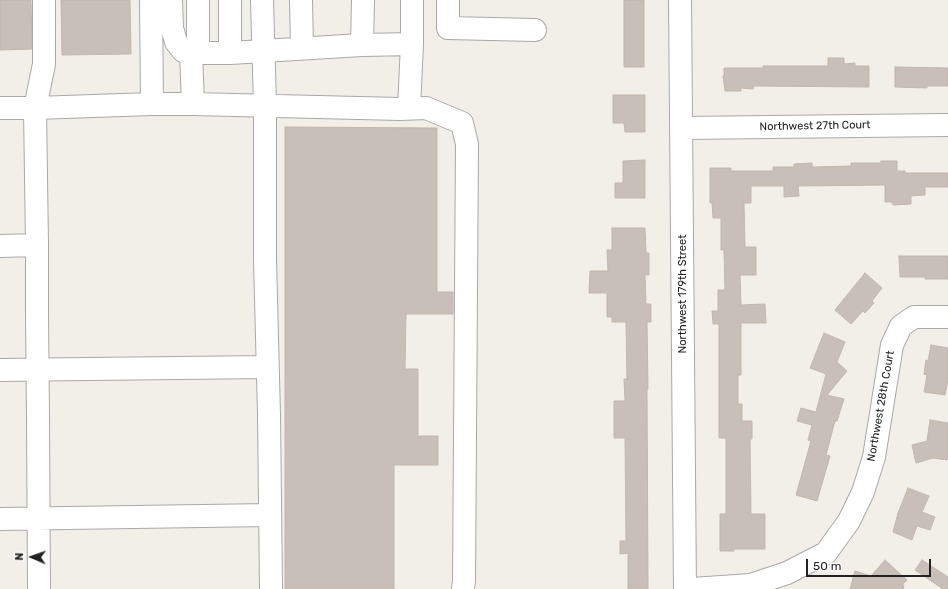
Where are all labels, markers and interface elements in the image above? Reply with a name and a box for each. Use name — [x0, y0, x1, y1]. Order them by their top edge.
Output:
street label: Northwest 27th Court — [759, 118, 871, 134]
street label: Northwest 179th Street — [676, 235, 690, 353]
street label: Northwest 28th Court — [865, 350, 897, 462]
north arrow — [12, 537, 52, 577]
scale bar — [808, 551, 933, 577]
text: N — [13, 552, 26, 561]
text: 50 m — [813, 559, 841, 573]

